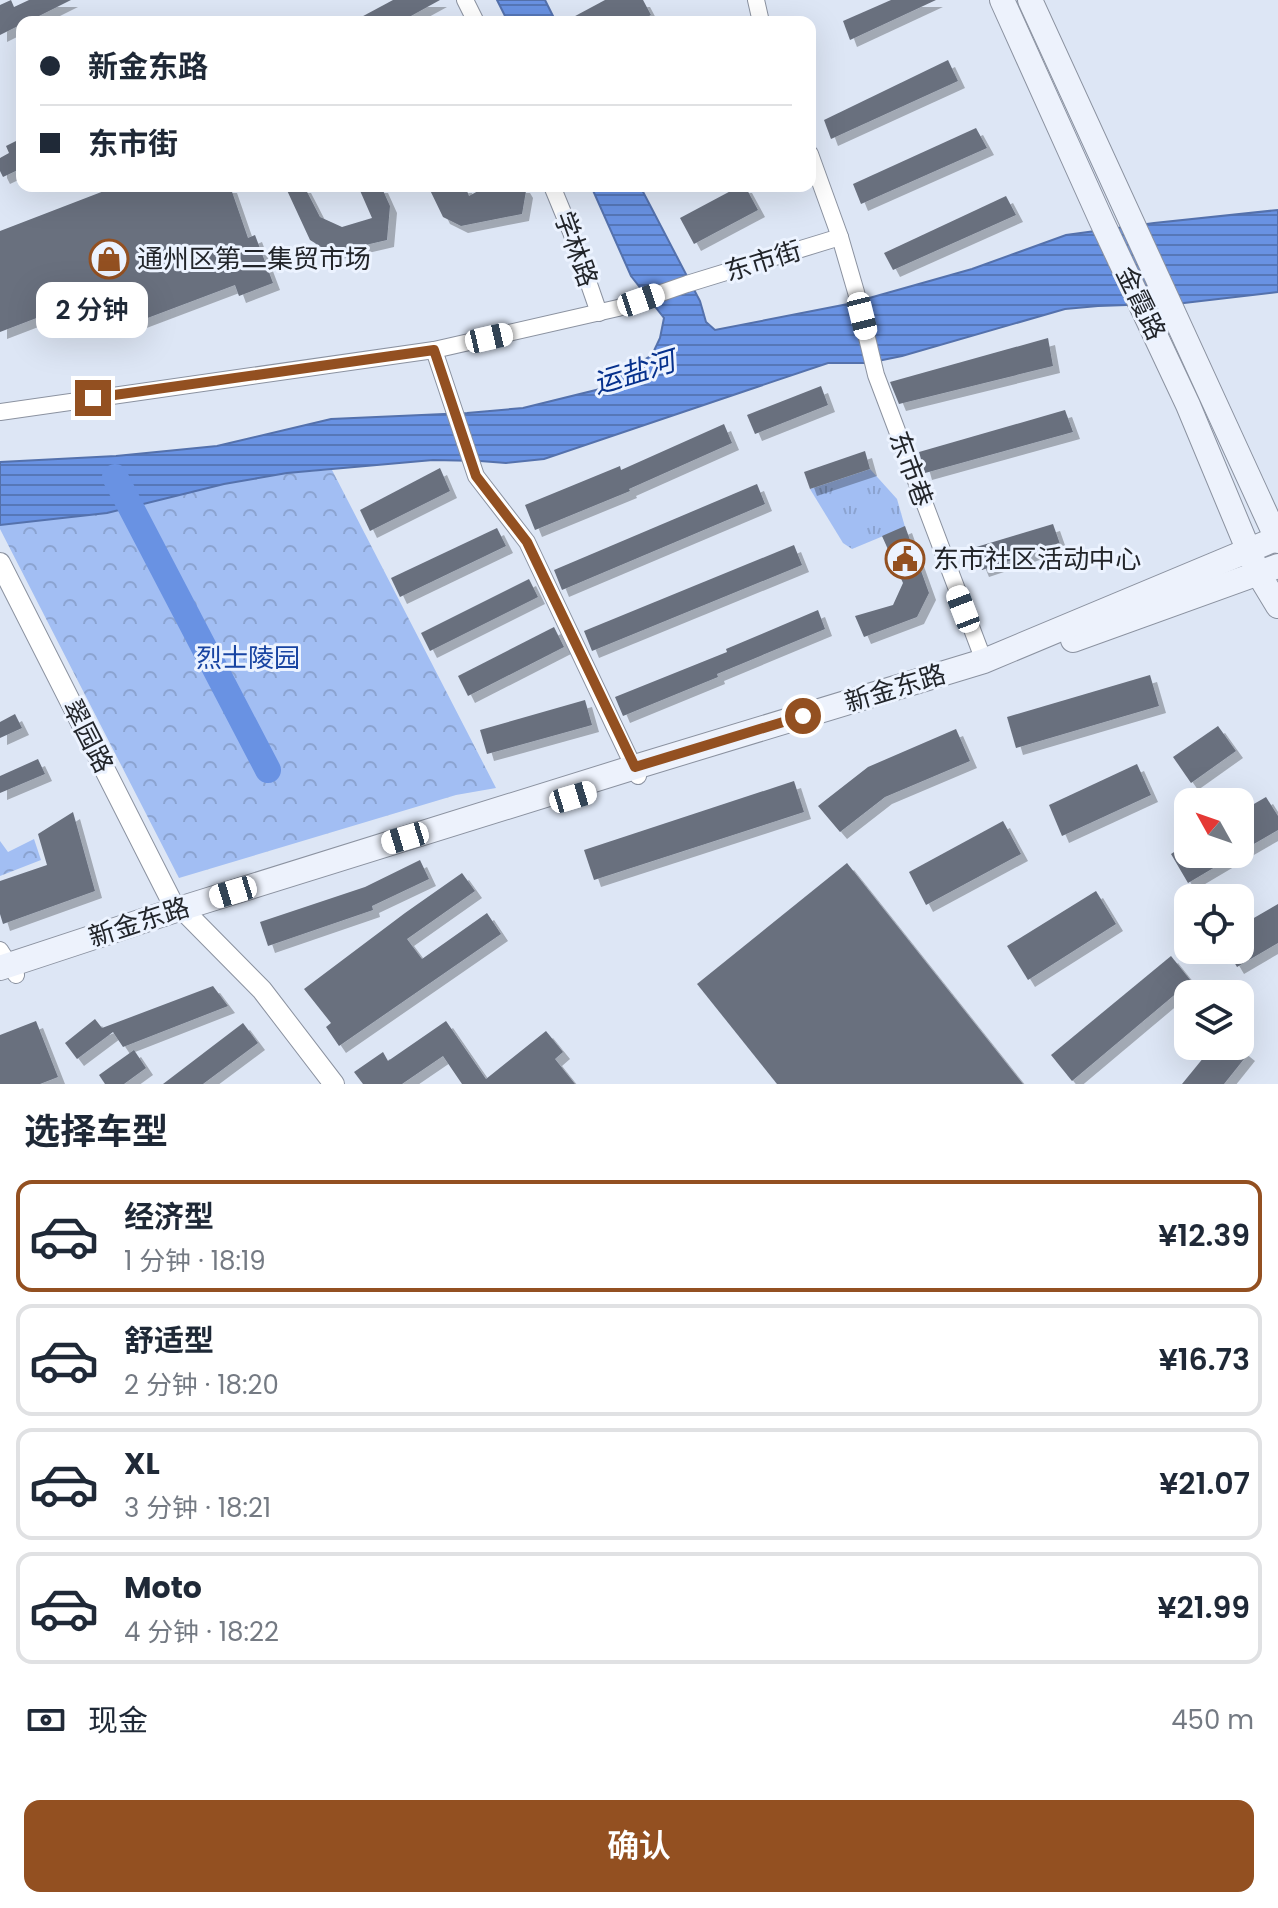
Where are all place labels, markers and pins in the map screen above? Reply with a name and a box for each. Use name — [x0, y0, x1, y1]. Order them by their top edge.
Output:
shop icon: 通州区第二集贸市场 — [88, 238, 130, 280]
place label: 通州区第二集贸市场 — [137, 241, 371, 277]
public building icon: 东市社区活动中心 — [884, 538, 926, 580]
place label: 东市社区活动中心 — [933, 541, 1141, 577]

